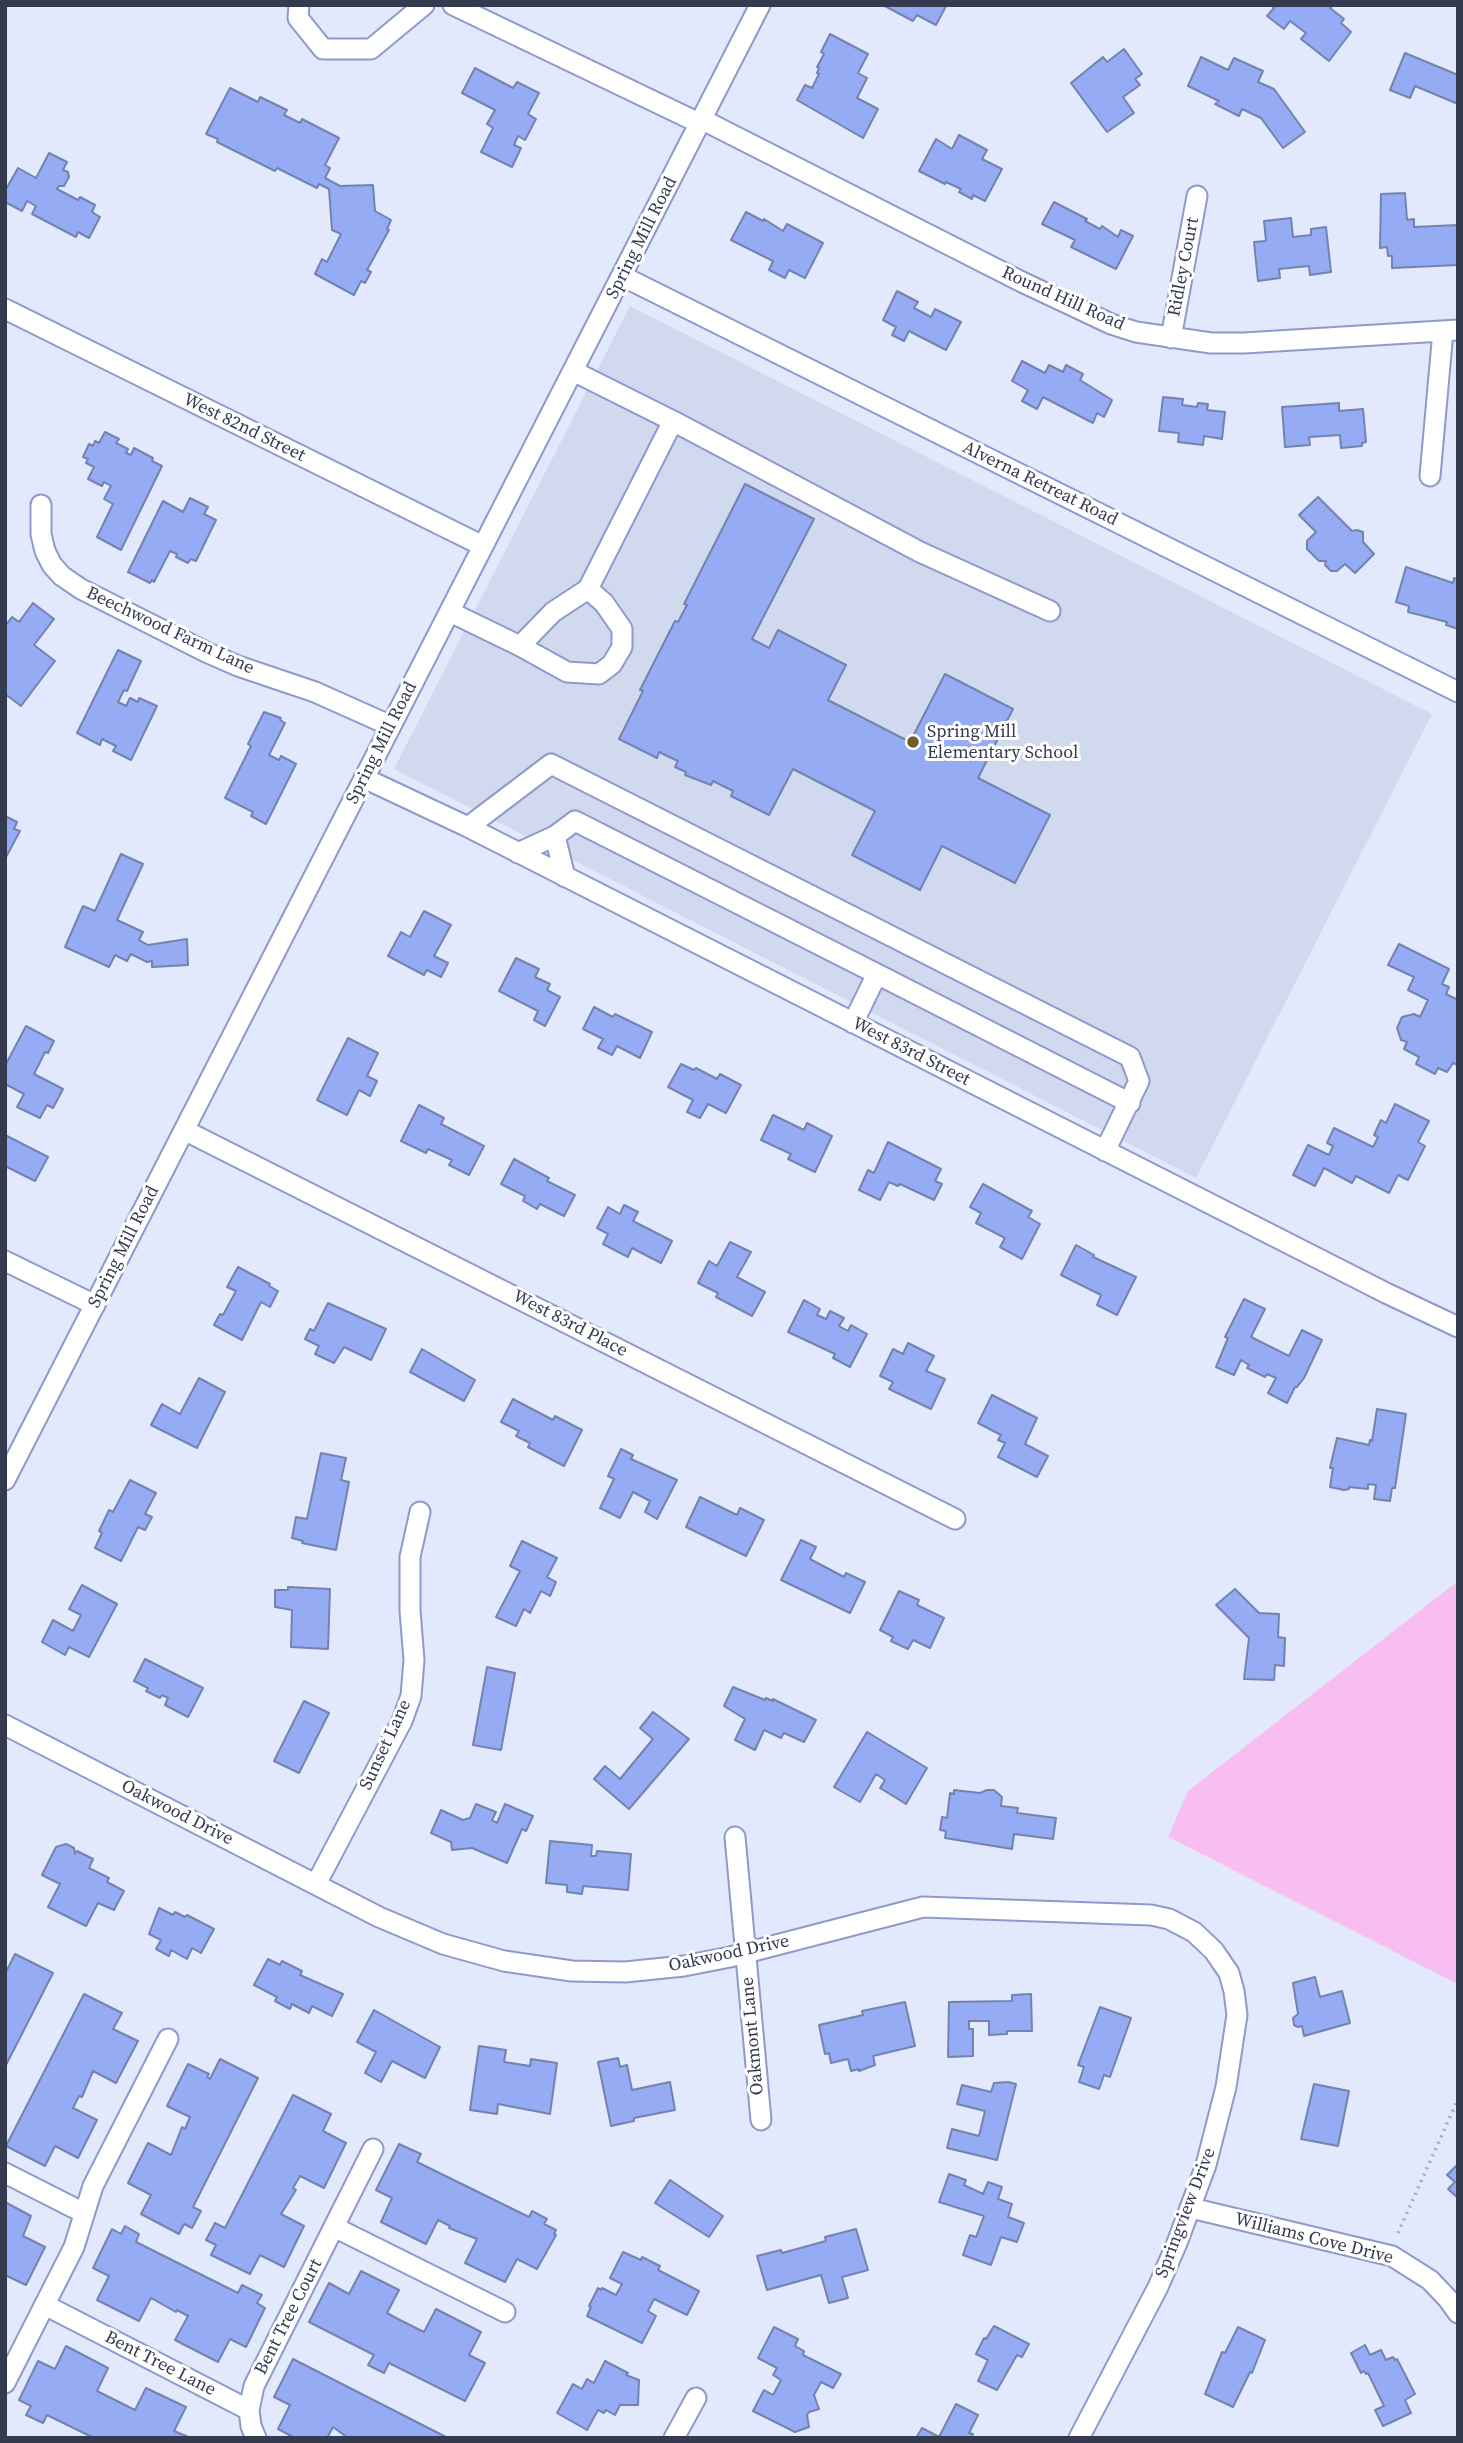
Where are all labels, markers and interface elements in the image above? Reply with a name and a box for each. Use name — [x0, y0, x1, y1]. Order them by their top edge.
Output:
street label: Spring Mill Road — [602, 173, 682, 303]
street label: Ridley Court — [1164, 216, 1204, 318]
street label: Round Hill Road — [998, 262, 1128, 336]
street label: West 82nd Street — [180, 389, 308, 467]
street label: Alverna Retreat Road — [959, 437, 1121, 531]
street label: Beechwood Farm Lane — [83, 583, 257, 679]
street label: Spring Mill Road — [342, 678, 422, 808]
place label: Spring Mill Elementary School — [927, 721, 1078, 764]
marker: Spring Mill Elementary School — [905, 734, 921, 750]
street label: West 83rd Street — [848, 1013, 974, 1091]
street label: Spring Mill Road — [84, 1182, 164, 1312]
street label: West 83rd Place — [509, 1286, 631, 1362]
street label: Sunset Lane — [356, 1696, 416, 1794]
street label: Oakwood Drive — [117, 1776, 237, 1850]
street label: Oakwood Drive — [667, 1931, 791, 1977]
street label: Oakmont Lane — [737, 1976, 769, 2096]
street label: Springview Drive — [1151, 2145, 1221, 2281]
street label: Williams Cove Drive — [1233, 2209, 1395, 2269]
street label: Bent Tree Court — [251, 2255, 327, 2379]
street label: Bent Tree Lane — [101, 2327, 219, 2401]

